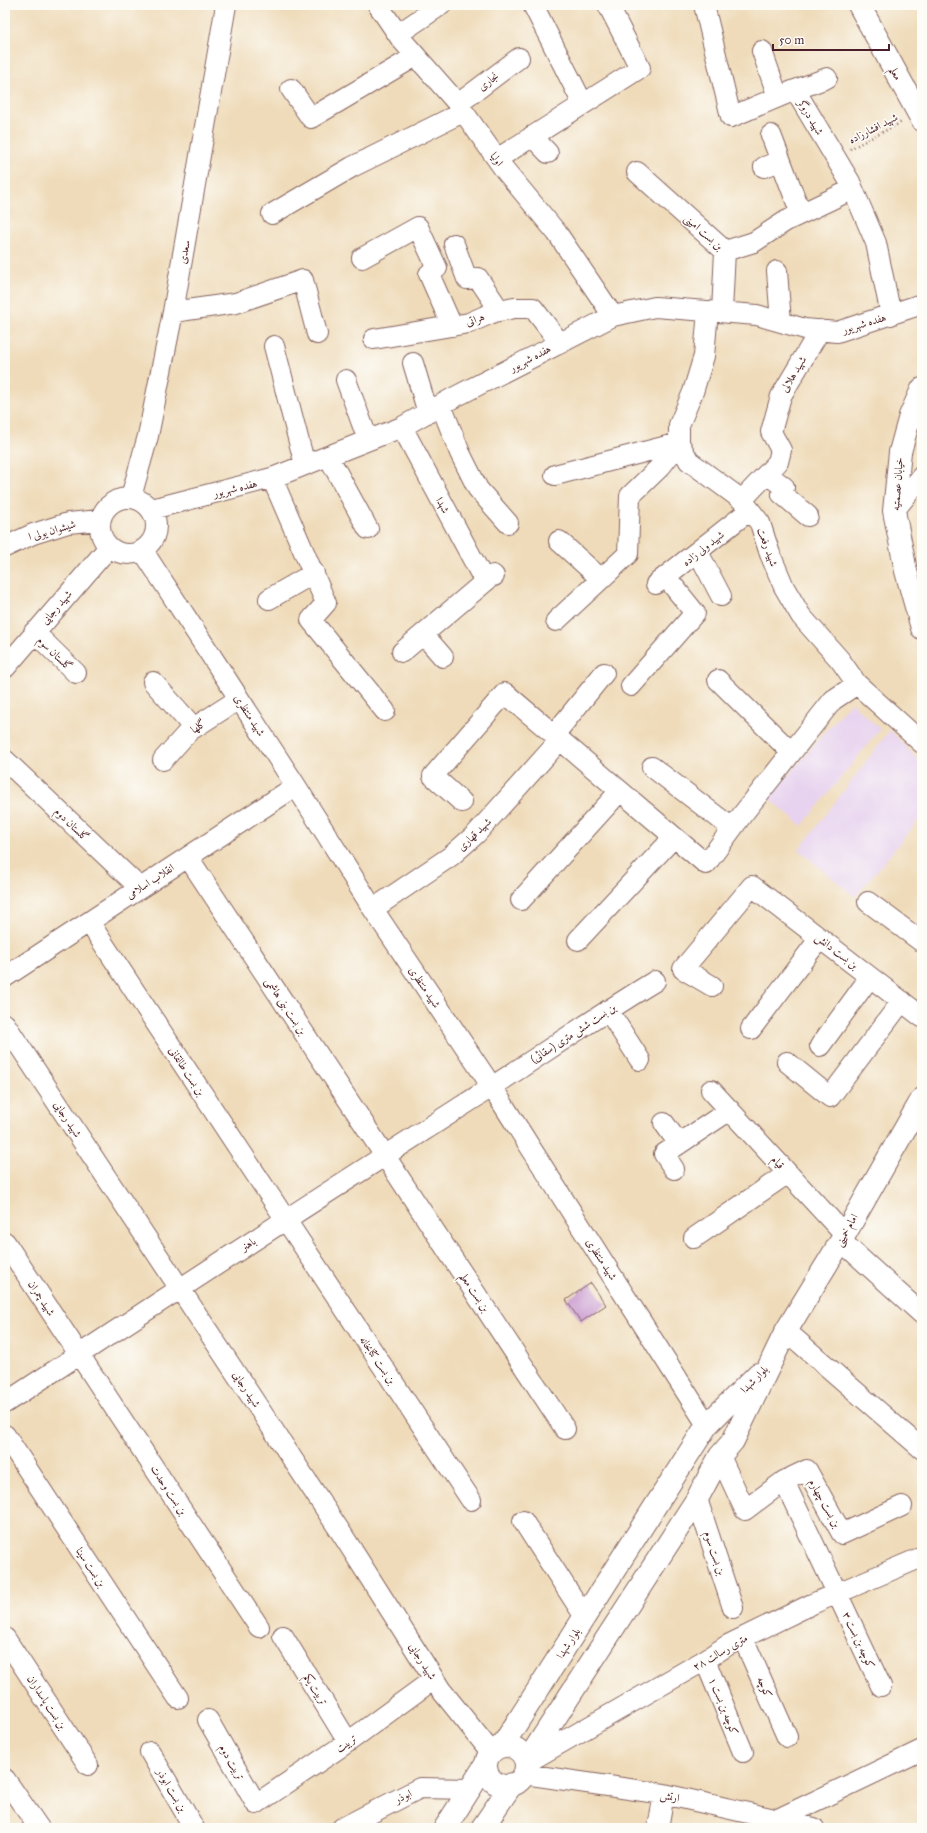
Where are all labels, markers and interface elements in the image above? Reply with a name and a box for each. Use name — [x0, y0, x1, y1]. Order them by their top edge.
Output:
scale bar — [773, 26, 889, 52]
text: 50 m — [779, 33, 804, 47]
street label: معلم — [882, 64, 905, 85]
street label: نجاری — [475, 69, 501, 93]
street label: شهید دروگر — [794, 96, 827, 138]
street label: شهید افشارزاده — [846, 110, 901, 147]
street label: اولیا — [487, 150, 506, 169]
street label: بن بست امینی — [680, 212, 726, 255]
street label: سعدی — [176, 239, 193, 265]
street label: هراتی — [464, 310, 487, 330]
street label: هفده شهریور — [840, 311, 888, 338]
street label: هفده شهریور — [506, 342, 554, 376]
street label: شهید هلالی — [778, 354, 810, 395]
street label: خیابان عصمتیه — [889, 457, 906, 511]
street label: هفده شهریور — [211, 477, 259, 501]
street label: شهدا — [432, 495, 452, 516]
street label: شیشوان یولی ا — [27, 518, 77, 543]
street label: شهید رفعت — [754, 526, 781, 569]
street label: شهید ولی زاده — [680, 528, 728, 570]
street label: شهید رجایی — [38, 588, 76, 628]
street label: گلستان سوم — [32, 633, 76, 675]
street label: شهید منتظری — [231, 692, 268, 739]
street label: گلها — [188, 716, 208, 736]
street label: گلستان دوم — [50, 804, 92, 846]
street label: شهید قهاری — [455, 815, 495, 854]
street label: انقلاب اسلامی — [124, 861, 177, 902]
street label: بن بست دانش — [812, 931, 861, 973]
street label: شهید منتظری — [405, 964, 443, 1011]
street label: بن بست بنی هاشمی — [261, 975, 309, 1038]
street label: بن بست شش متری (سقائی) — [528, 1001, 619, 1067]
street label: بن بست طالقانی — [166, 1044, 207, 1098]
street label: شهید رجایی — [50, 1099, 84, 1141]
street label: قیام — [766, 1153, 787, 1174]
street label: امام خمینی — [832, 1212, 863, 1250]
street label: باهنر — [237, 1235, 258, 1255]
street label: شهید منتظری — [583, 1236, 620, 1283]
street label: بن بست معلم — [453, 1270, 492, 1317]
street label: شهید چمران — [25, 1278, 58, 1319]
street label: بن بست کتابخانه — [357, 1334, 398, 1387]
street label: بلوار شهدا — [738, 1363, 772, 1397]
street label: شهید رجایی — [229, 1369, 263, 1411]
street label: بن بست وحدت — [148, 1463, 190, 1518]
street label: بن بست چهارم — [803, 1477, 843, 1531]
street label: بن بست سوم — [698, 1530, 728, 1578]
street label: بن بست سینا — [73, 1545, 108, 1590]
street label: کوچه بن بست ۳ — [839, 1610, 877, 1671]
street label: بلوار شهدا — [554, 1625, 584, 1662]
street label: ۲۸ متری رسالت — [691, 1632, 750, 1673]
street label: شهید رجایی — [405, 1641, 439, 1683]
street label: تربیت یکم — [297, 1671, 330, 1710]
street label: بن بست پاسداران — [23, 1673, 69, 1732]
street label: کوچه بن بست ۱ — [705, 1675, 741, 1737]
street label: کوچه — [753, 1675, 775, 1700]
street label: تربیت — [333, 1732, 359, 1755]
street label: تربیت دوم — [214, 1742, 247, 1784]
street label: بن بست ابوذر — [153, 1765, 189, 1814]
street label: ابوذر — [392, 1787, 414, 1807]
street label: ارتش — [659, 1788, 681, 1806]

